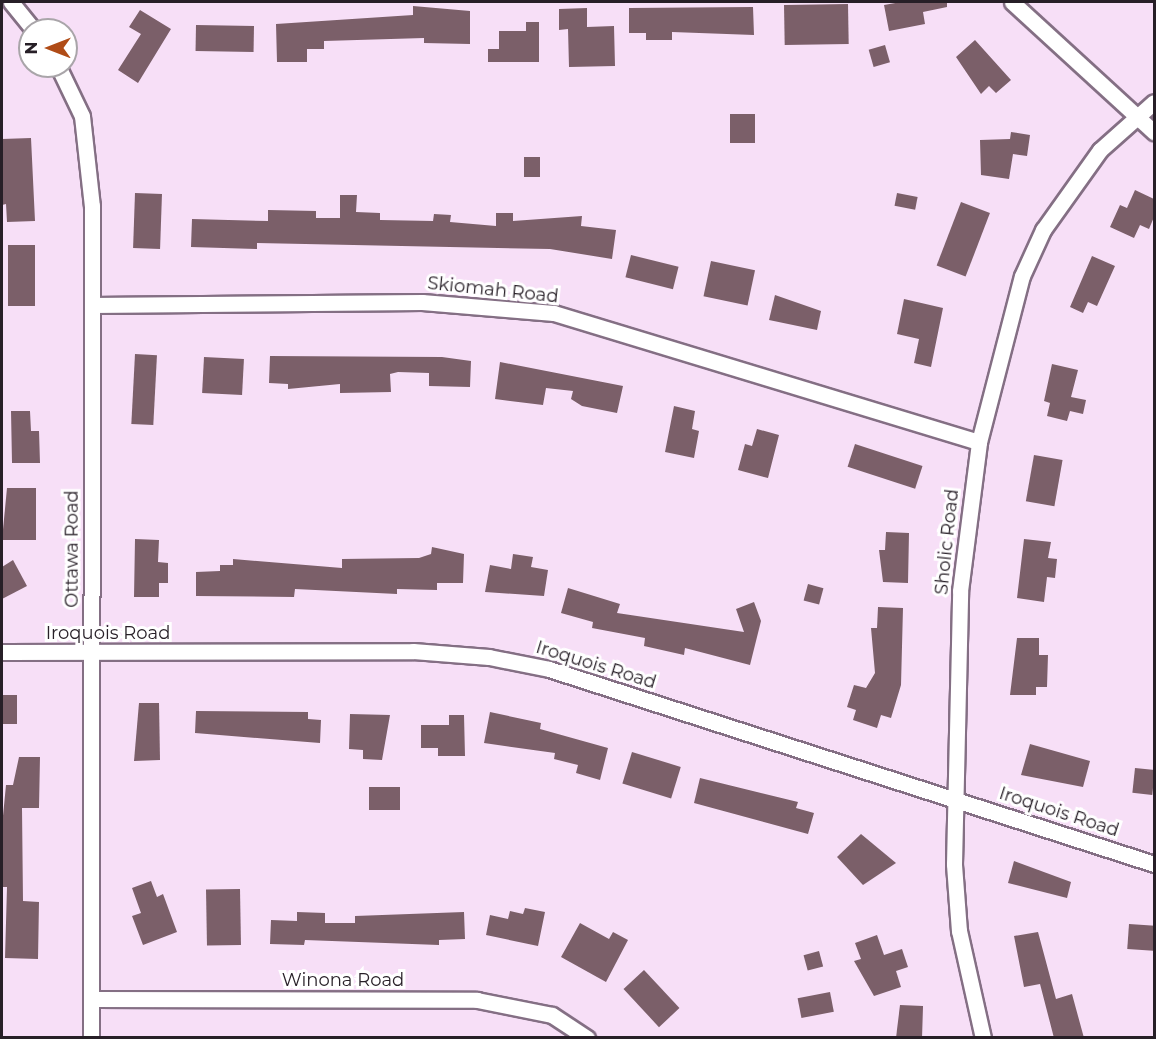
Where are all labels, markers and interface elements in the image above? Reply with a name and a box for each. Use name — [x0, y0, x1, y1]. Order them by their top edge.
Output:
north arrow — [18, 18, 78, 78]
text: N — [22, 42, 41, 54]
street label: Skiomah Road — [426, 272, 560, 308]
street label: Sholic Road — [931, 488, 963, 596]
street label: Ottawa Road — [61, 490, 83, 608]
street label: Iroquois Road — [46, 622, 170, 644]
street label: Iroquois Road — [533, 636, 659, 694]
street label: Iroquois Road — [996, 782, 1122, 842]
street label: Winona Road — [282, 969, 404, 991]

